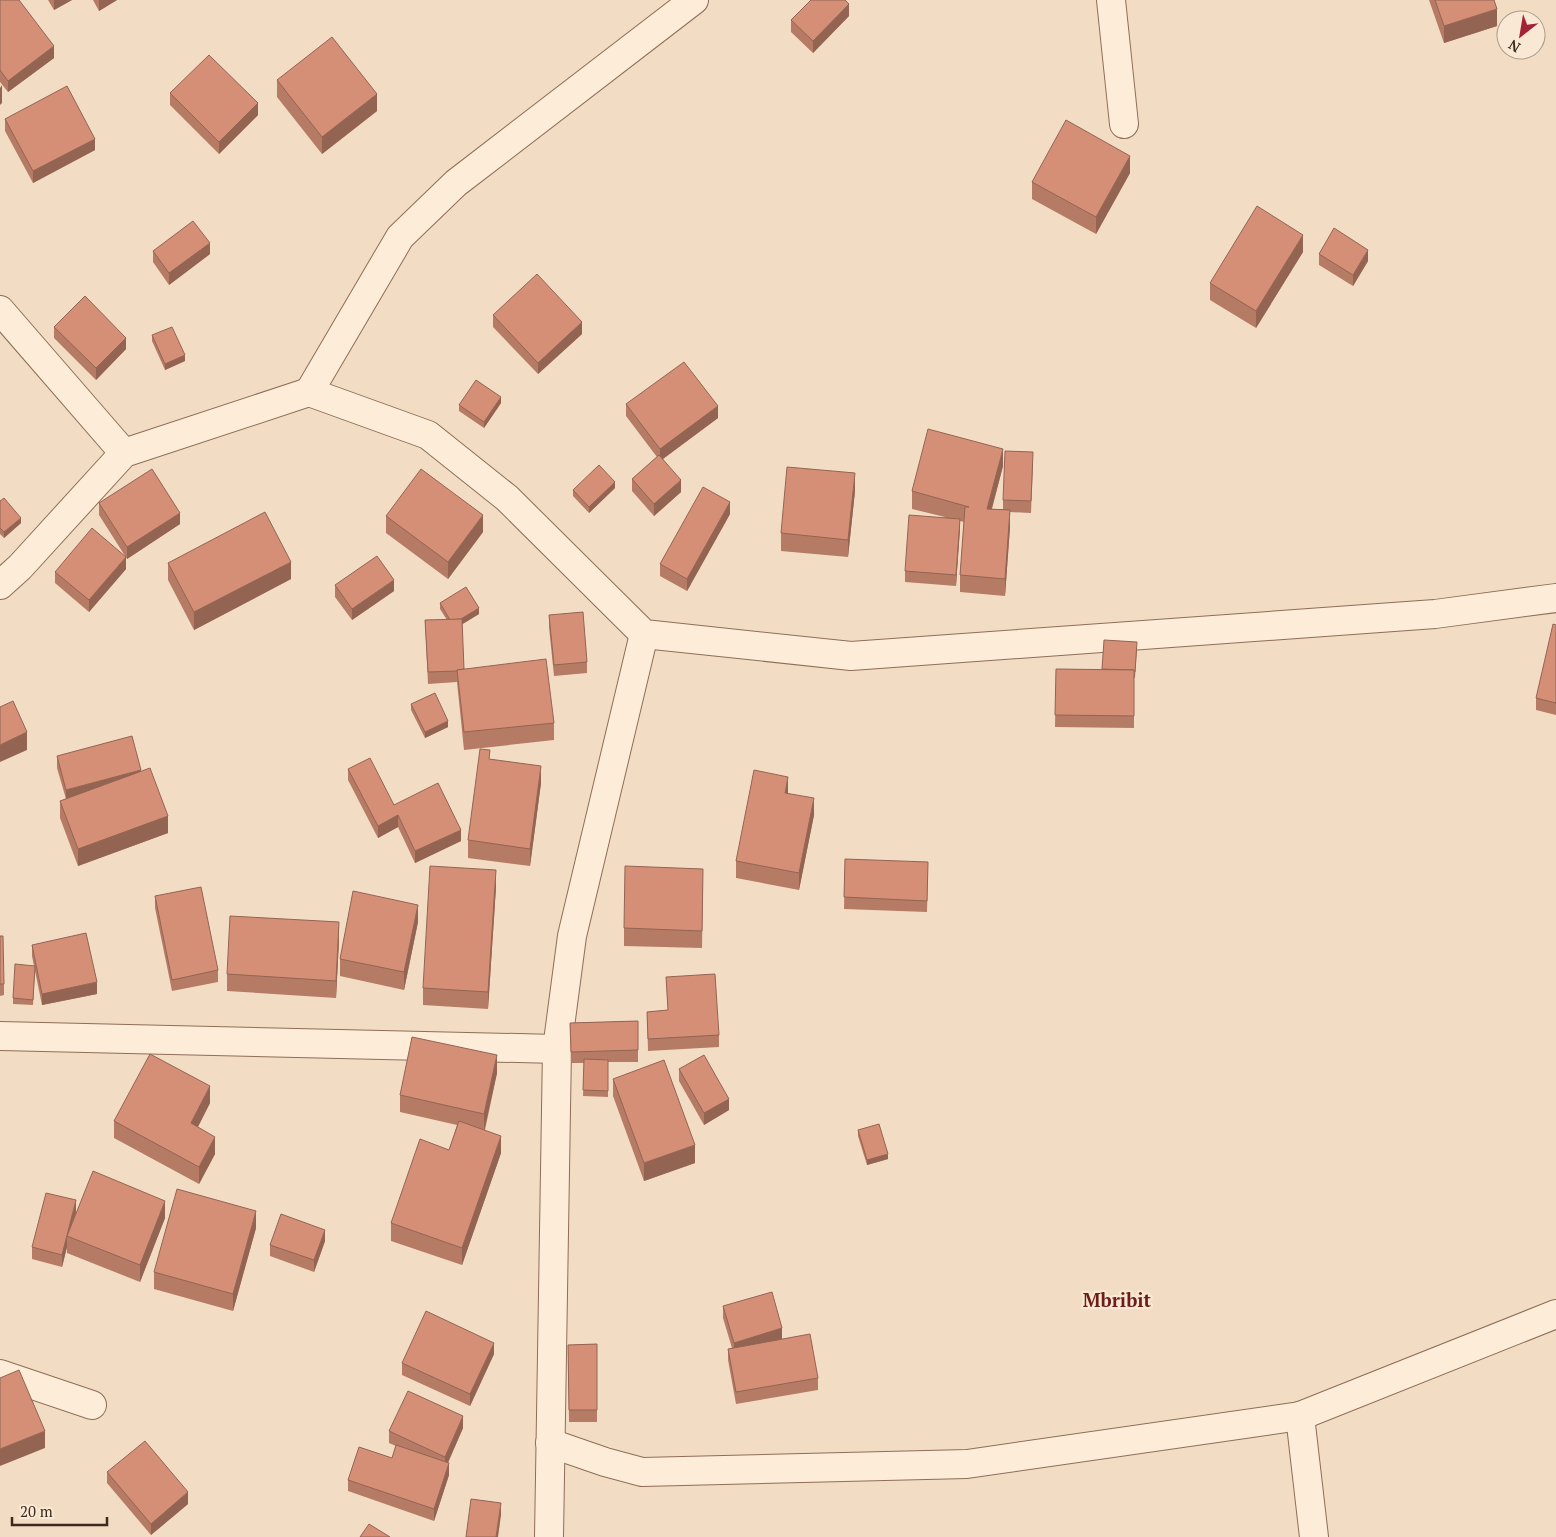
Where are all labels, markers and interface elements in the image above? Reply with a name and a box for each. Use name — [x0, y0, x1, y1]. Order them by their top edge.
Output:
north arrow — [1496, 10, 1546, 60]
text: N — [1504, 35, 1523, 57]
district label: Mbribit — [1083, 1287, 1152, 1312]
scale bar — [12, 1494, 108, 1526]
text: 20 m — [20, 1501, 53, 1521]

